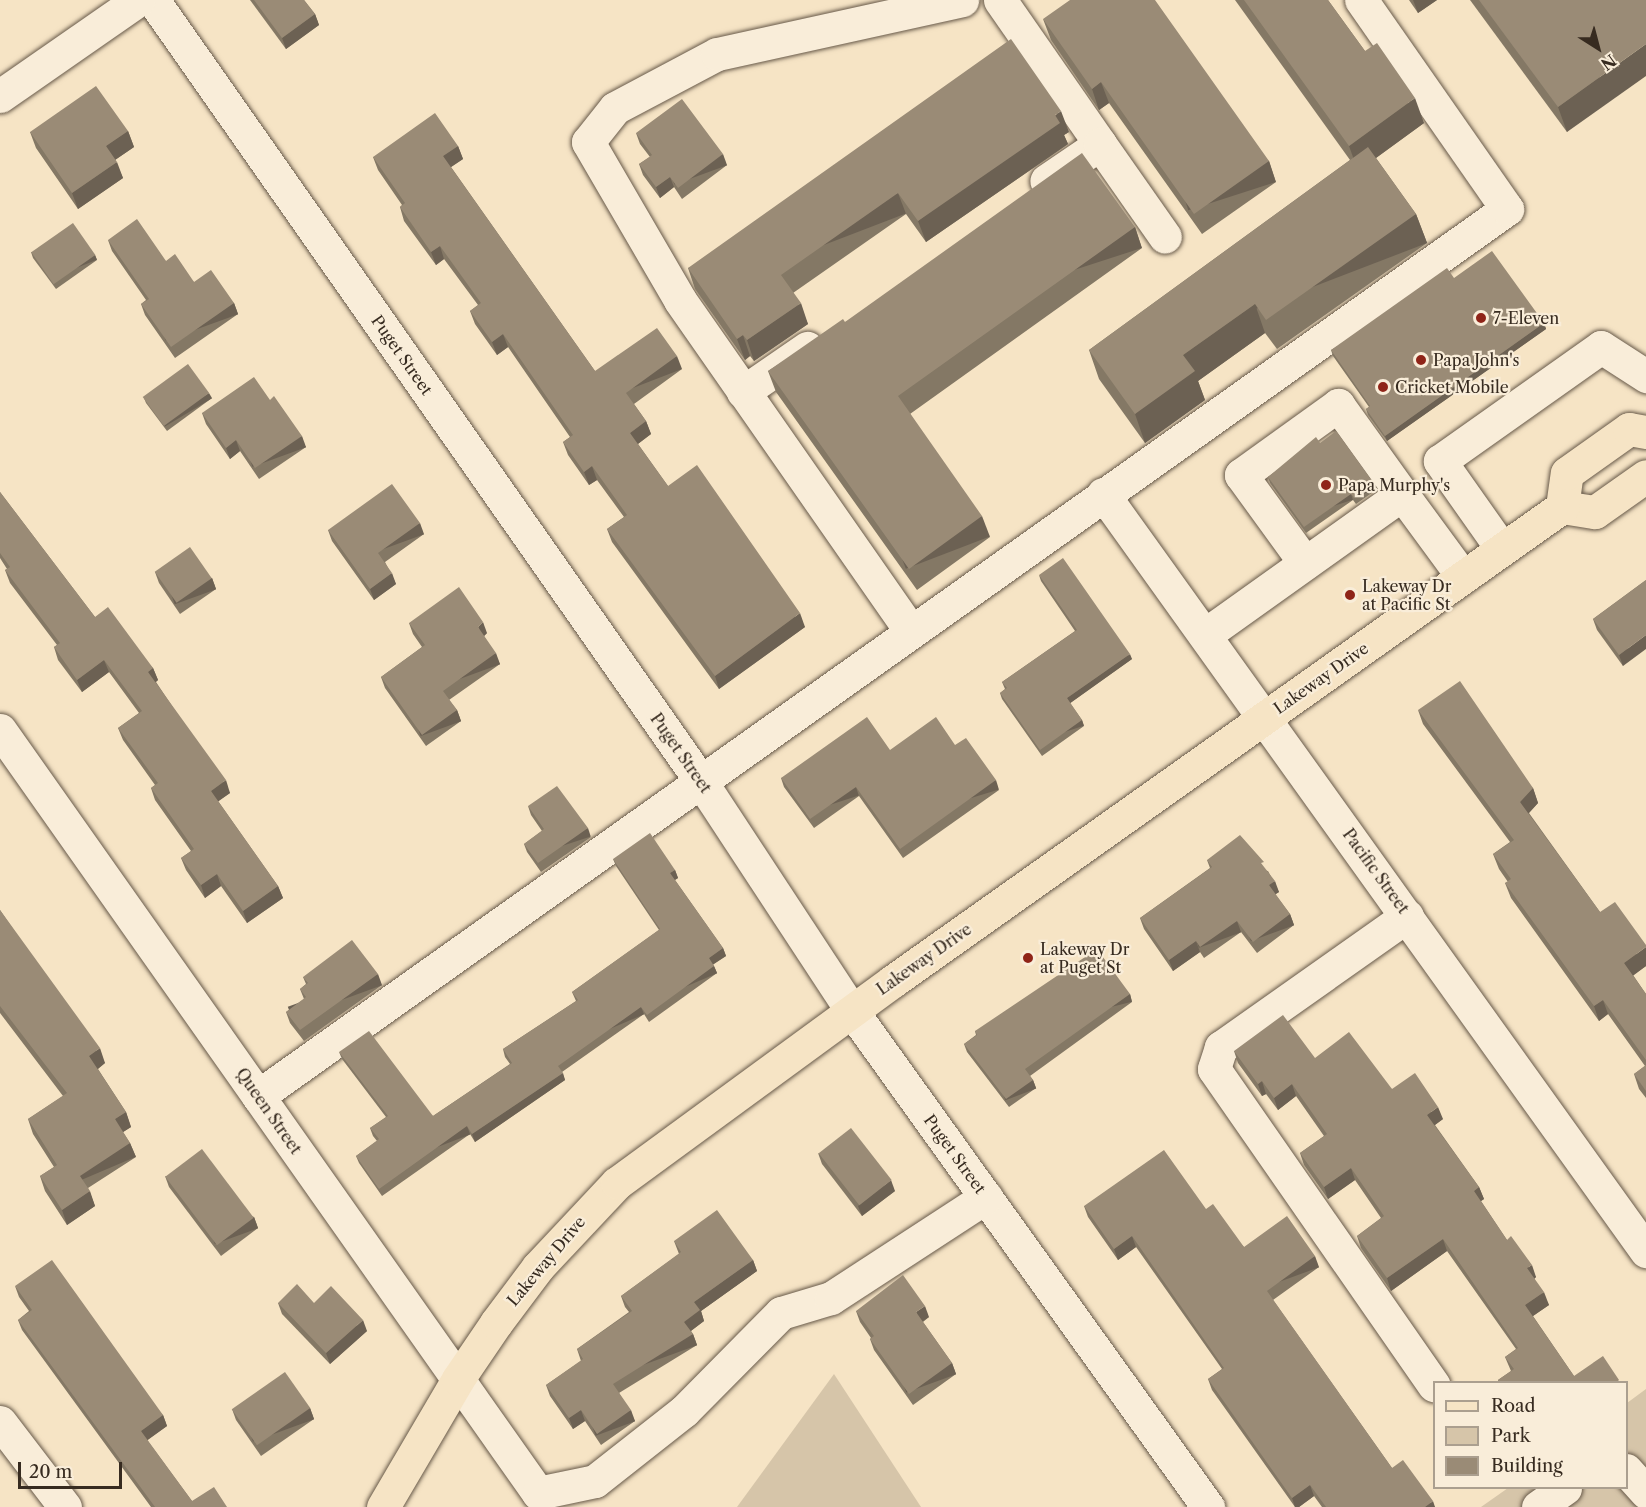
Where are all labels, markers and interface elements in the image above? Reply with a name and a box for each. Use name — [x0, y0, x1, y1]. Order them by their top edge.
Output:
north arrow — [1568, 18, 1628, 78]
text: N — [1597, 50, 1620, 75]
place label: 7-Eleven — [1493, 308, 1559, 328]
street label: Puget Street — [367, 311, 437, 399]
marker: 7-Eleven — [1474, 311, 1488, 325]
place label: Papa John's — [1433, 350, 1520, 370]
marker: Papa John's — [1414, 353, 1428, 367]
place label: Cricket Mobile — [1395, 377, 1509, 397]
marker: Cricket Mobile — [1376, 380, 1390, 394]
place label: Papa Murphy's — [1338, 475, 1451, 495]
marker: Papa Murphy's — [1319, 478, 1333, 492]
place label: Lakeway Dr at Pacific St — [1362, 576, 1452, 614]
marker: Lakeway Dr at Pacific St — [1343, 588, 1357, 602]
street label: Lakeway Drive — [1270, 638, 1372, 718]
street label: Puget Street — [646, 709, 716, 797]
street label: Pacific Street — [1339, 825, 1413, 917]
street label: Lakeway Drive — [873, 919, 975, 999]
place label: Lakeway Dr at Puget St — [1040, 939, 1130, 977]
marker: Lakeway Dr at Puget St — [1021, 951, 1035, 965]
street label: Queen Street — [232, 1064, 306, 1158]
street label: Puget Street — [920, 1111, 990, 1197]
street label: Lakeway Drive — [503, 1212, 589, 1310]
legend — [1433, 1381, 1628, 1489]
text: Road — [1491, 1395, 1536, 1417]
text: Park — [1491, 1425, 1530, 1447]
scale bar — [21, 1450, 124, 1488]
text: Building — [1491, 1455, 1563, 1477]
text: 20 m — [29, 1461, 72, 1483]

